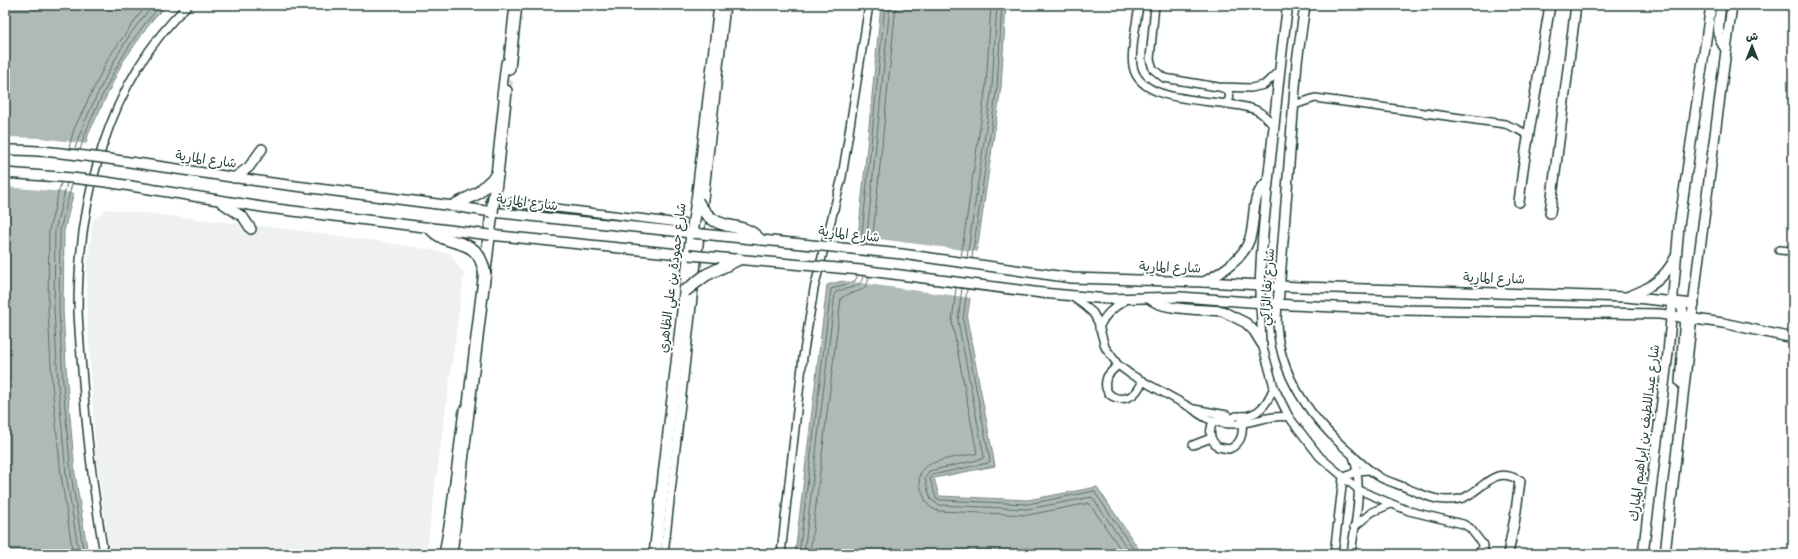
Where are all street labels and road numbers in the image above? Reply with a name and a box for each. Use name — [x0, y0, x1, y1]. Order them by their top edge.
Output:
street label: شارع المارِية — [174, 146, 238, 174]
street label: شارع المارِية — [495, 190, 559, 216]
street label: شارع حمودة بن علي الظاهري — [654, 202, 693, 354]
street label: شارع المارِية — [817, 222, 881, 248]
street label: شارع نِقا الرَّاكِي — [1256, 248, 1281, 326]
street label: شارع المارِية — [1139, 257, 1201, 279]
street label: شارع المارِية — [1463, 268, 1525, 290]
street label: شارع عبداللطيف بن إبراهيم المبارك — [1625, 343, 1665, 523]

